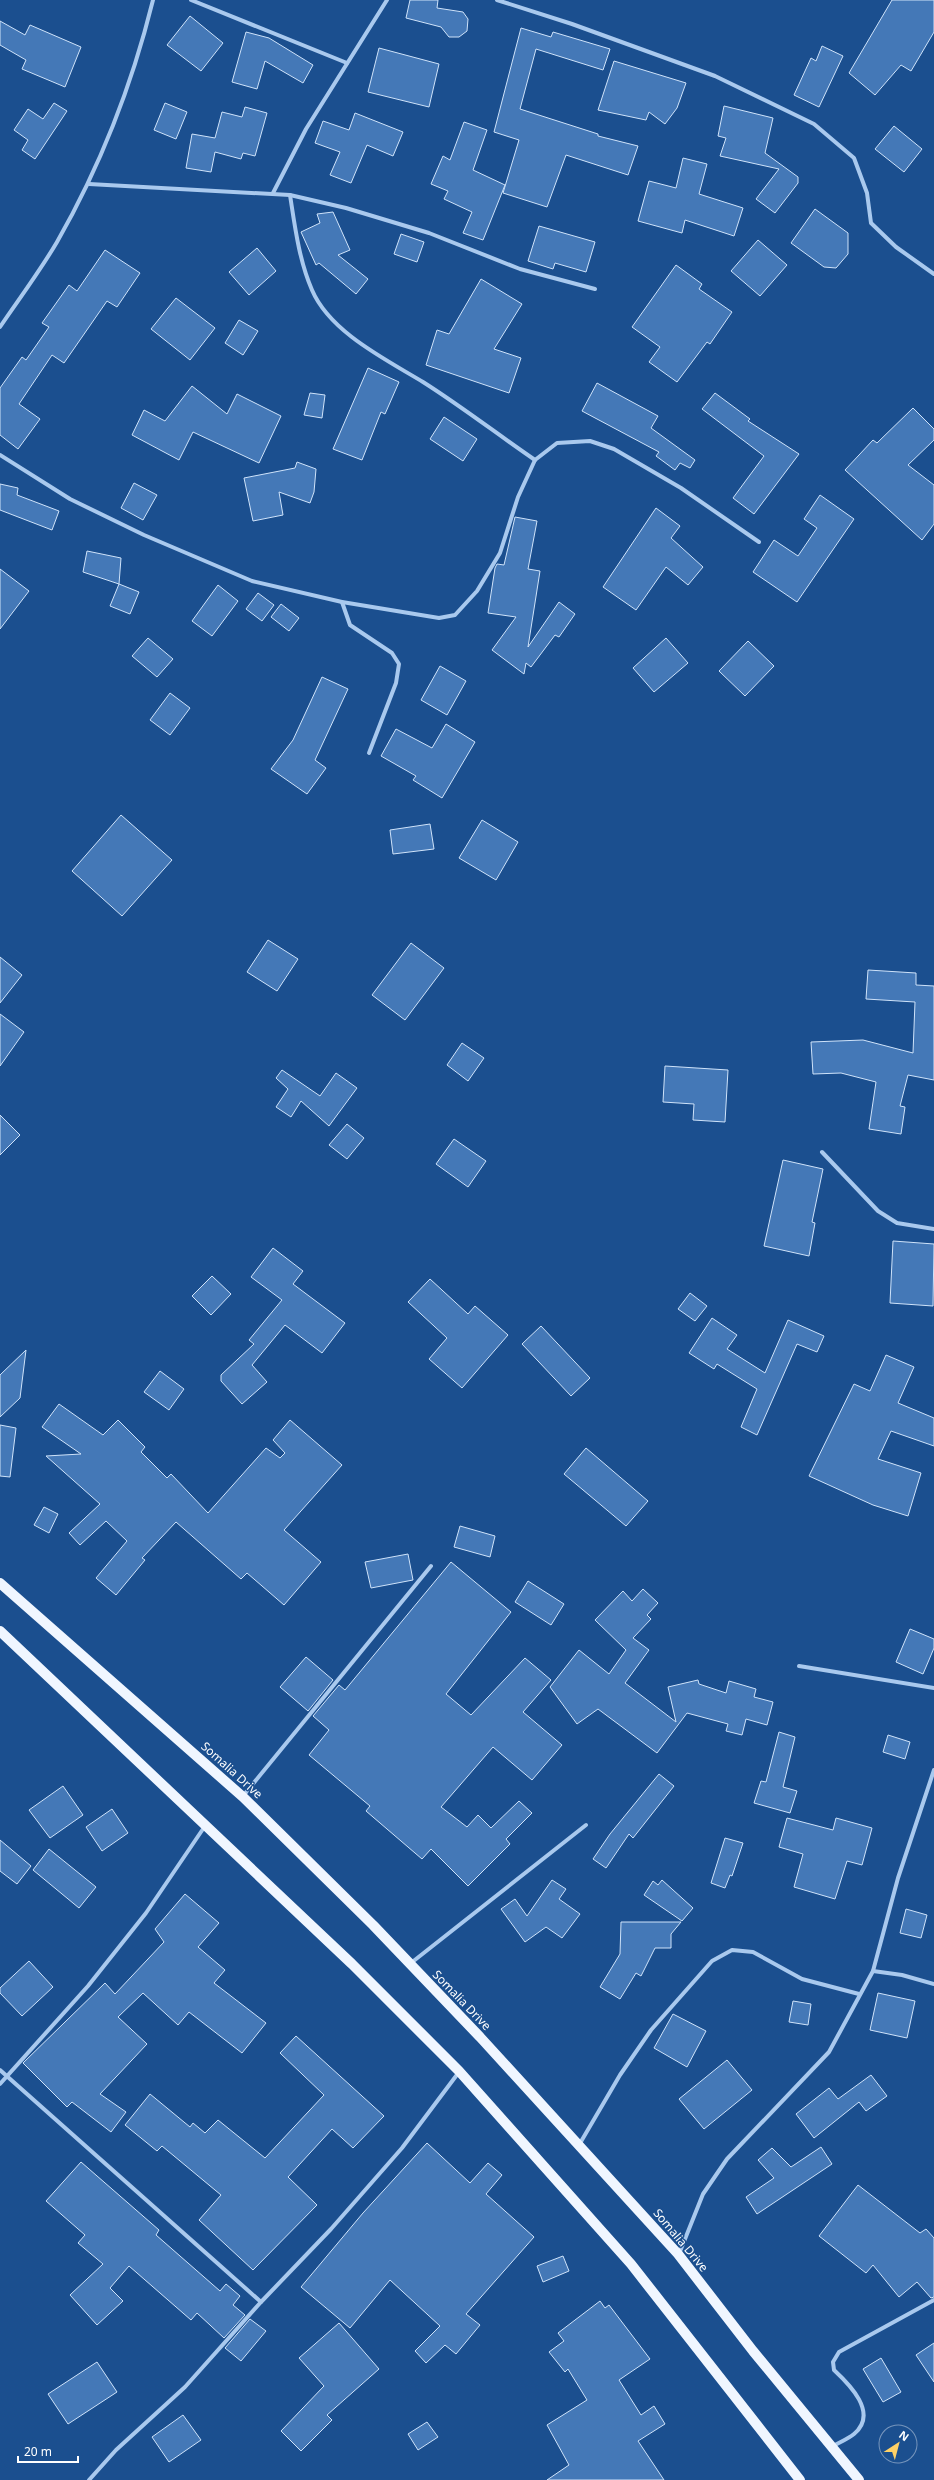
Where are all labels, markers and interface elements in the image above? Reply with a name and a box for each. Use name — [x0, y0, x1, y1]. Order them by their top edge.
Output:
street label: Somalia Drive — [198, 1738, 267, 1802]
street label: Somalia Drive — [429, 1966, 495, 2034]
street label: Somalia Drive — [650, 2205, 713, 2275]
north arrow — [878, 2424, 918, 2464]
text: N — [896, 2427, 912, 2444]
scale bar — [18, 2438, 78, 2464]
text: 20 m — [24, 2443, 52, 2460]

